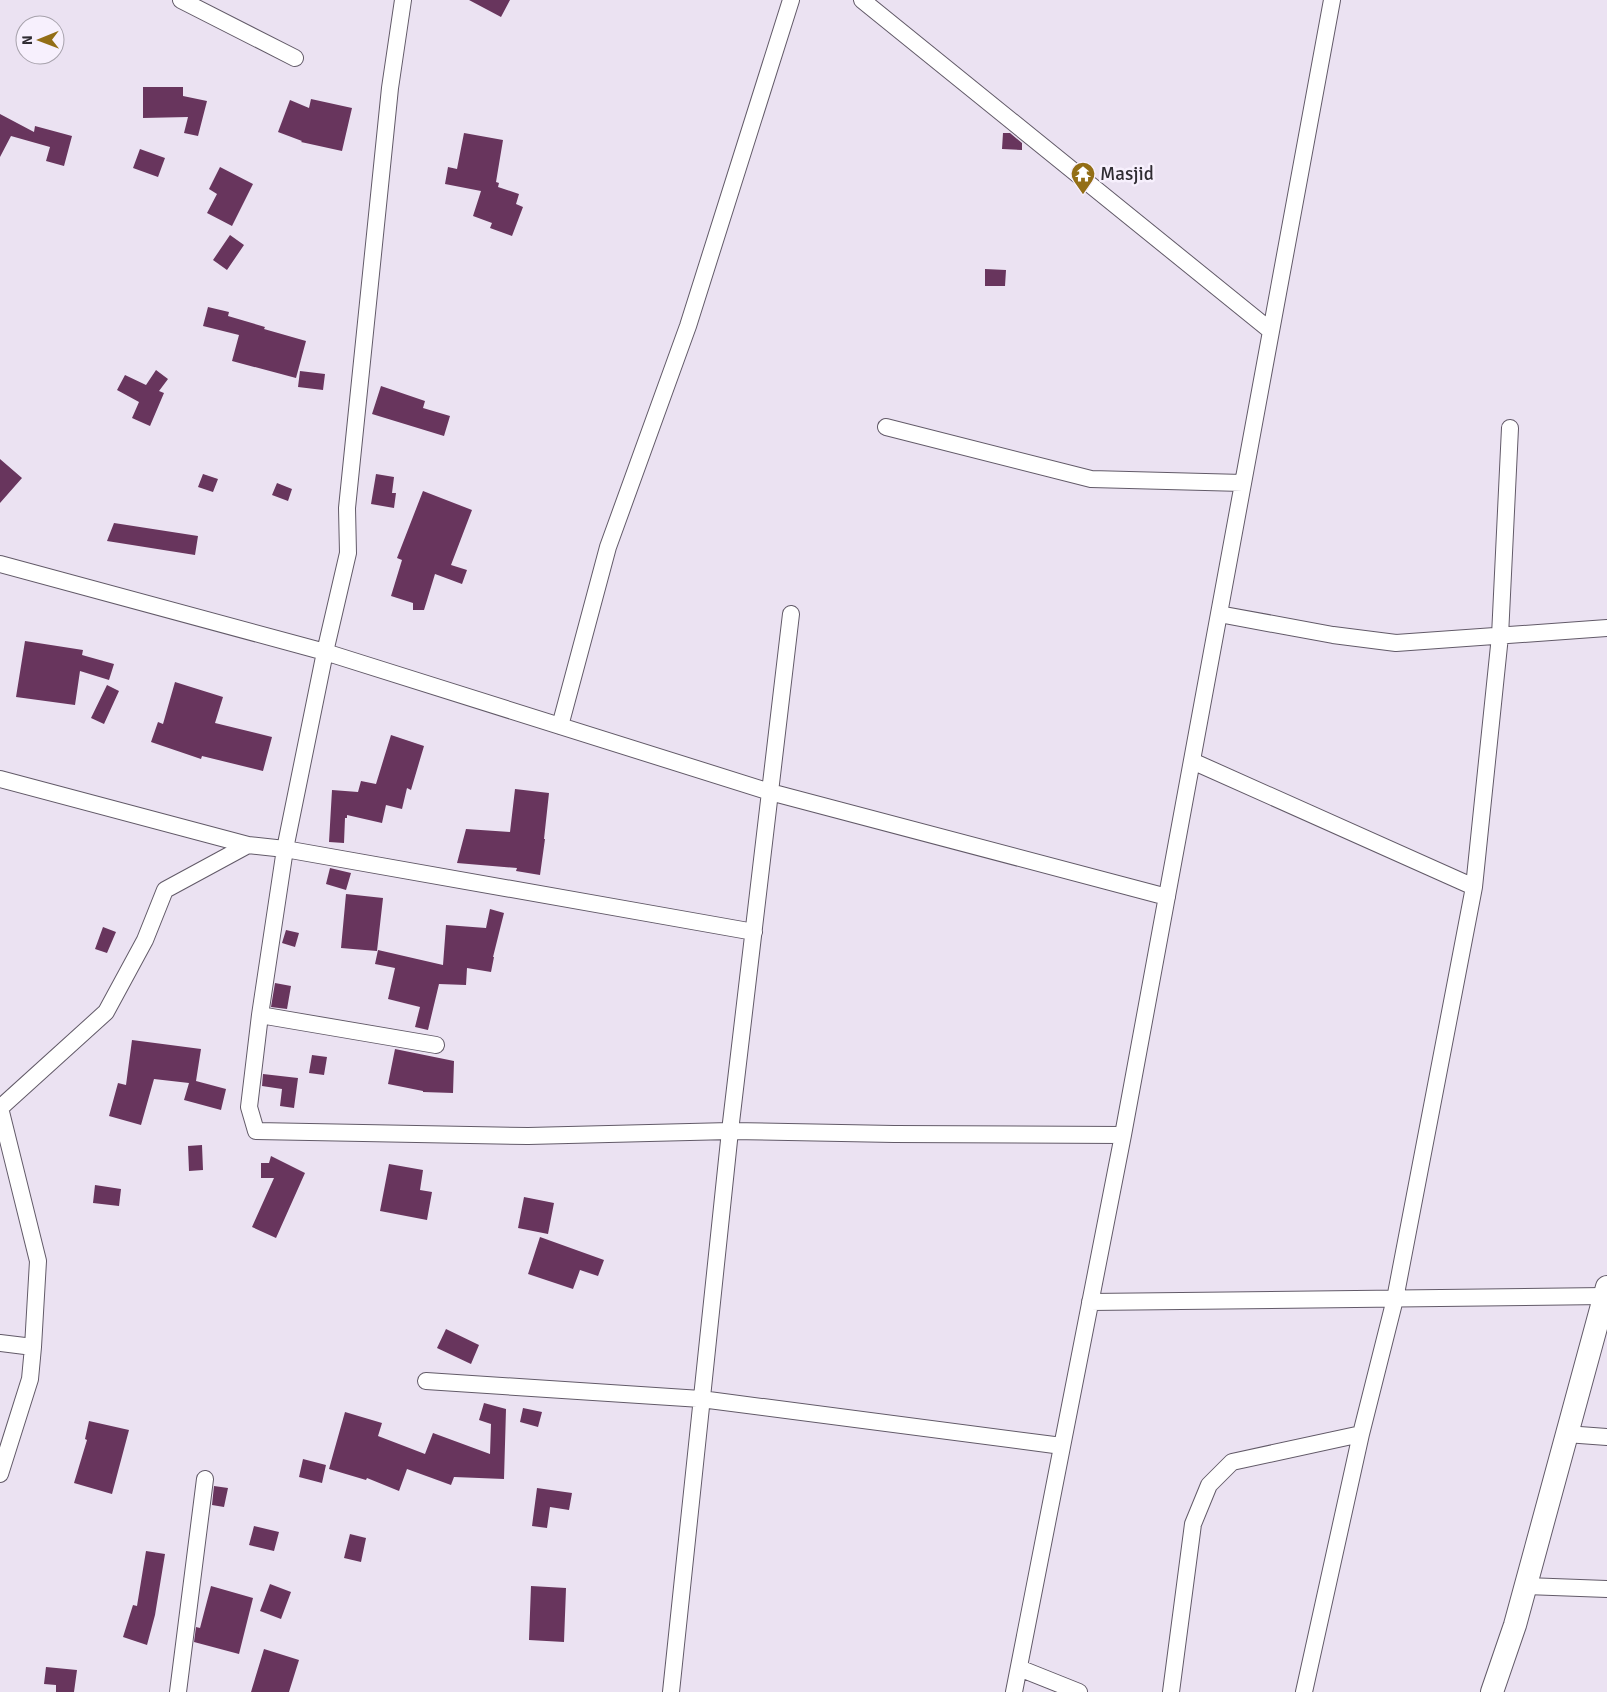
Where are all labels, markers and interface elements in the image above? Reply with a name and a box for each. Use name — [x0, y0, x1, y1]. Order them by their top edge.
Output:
north arrow — [15, 15, 65, 65]
text: N — [19, 35, 36, 45]
temple icon: Masjid — [1070, 161, 1096, 195]
place label: Masjid — [1100, 162, 1154, 186]

